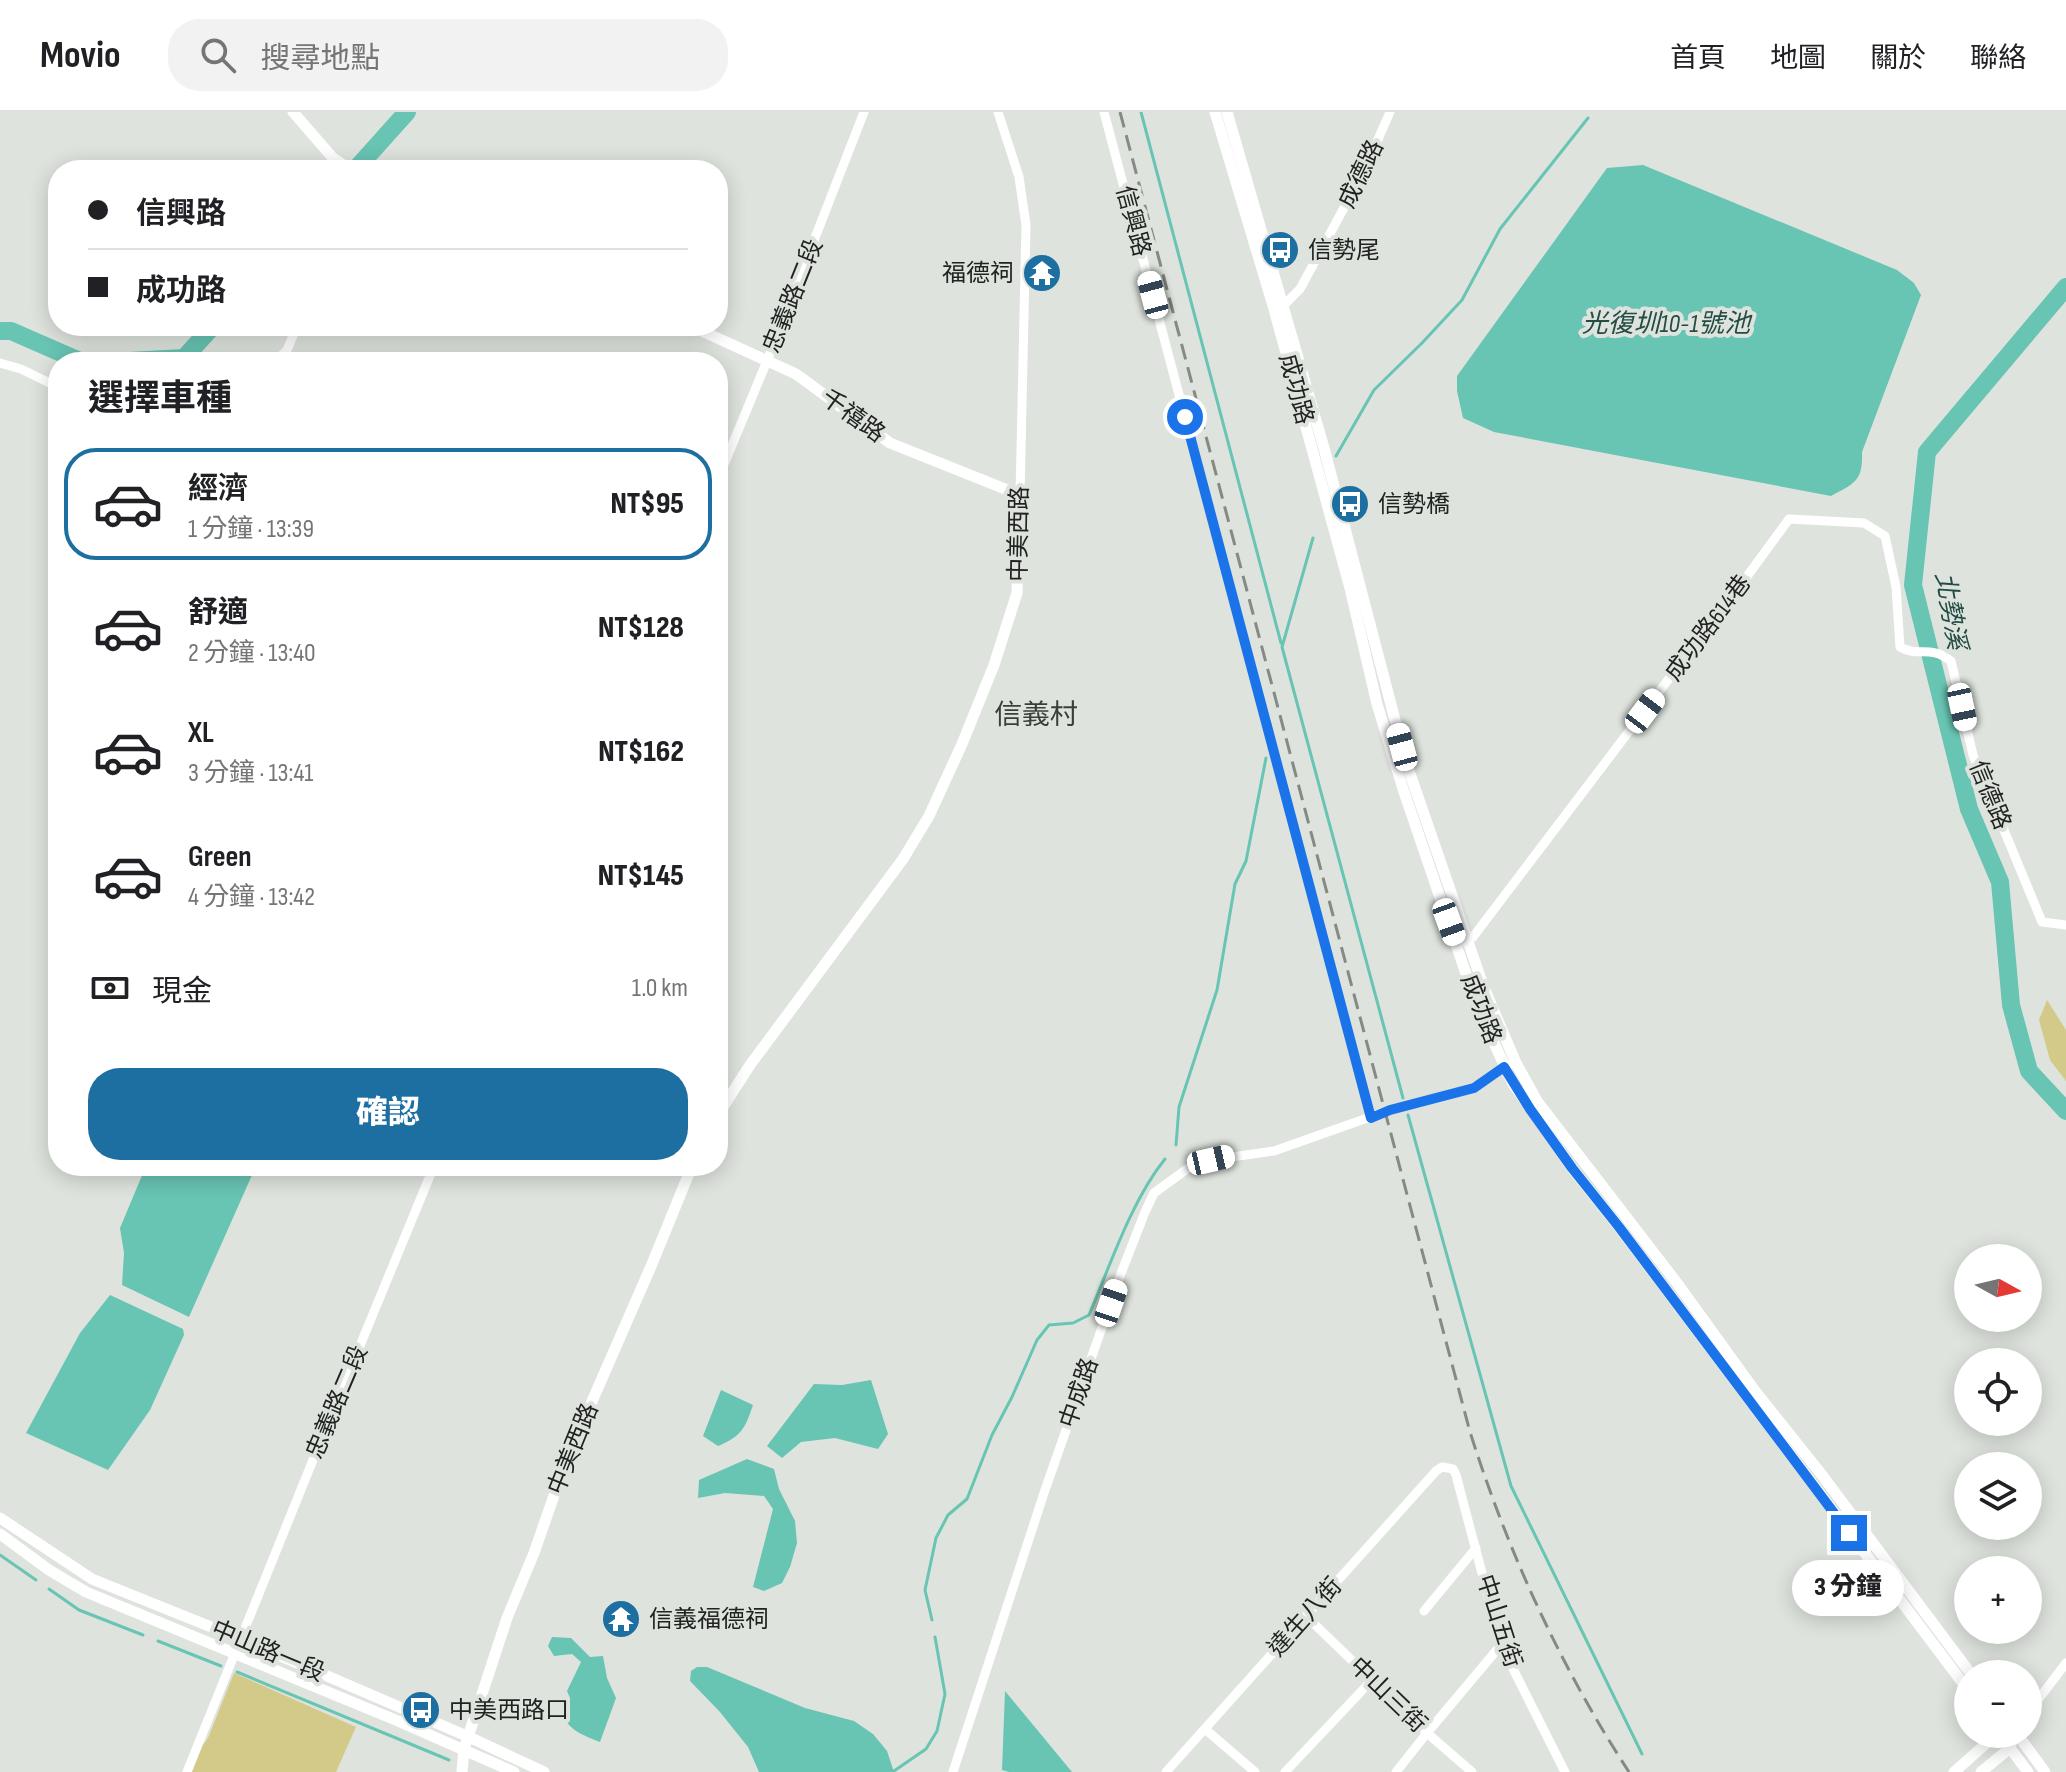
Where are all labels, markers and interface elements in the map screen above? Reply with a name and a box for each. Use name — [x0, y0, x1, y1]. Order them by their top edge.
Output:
search box — [168, 19, 728, 91]
text: Movio — [40, 33, 120, 78]
icon: search — [196, 33, 240, 77]
text: 搜尋地點 — [260, 41, 380, 77]
text: 首頁 — [1670, 42, 1726, 75]
text: 地圖 — [1770, 42, 1826, 75]
text: 關於 — [1870, 42, 1926, 75]
text: 聯絡 — [1970, 42, 2026, 75]
street label: 成德路 — [1332, 135, 1390, 213]
street label: 信興路 — [1110, 182, 1156, 260]
text: 信興路 — [136, 196, 226, 232]
bus stop icon: 信勢尾 — [1259, 229, 1301, 271]
street label: 忠義路二段 — [757, 235, 829, 357]
place label: 信勢尾 — [1308, 236, 1380, 265]
temple icon: 福德祠 — [1021, 252, 1063, 294]
place label: 福德祠 — [942, 259, 1014, 288]
car — [1135, 269, 1171, 321]
text: 成功路 — [136, 273, 226, 309]
water label: 光復圳10-1號池 — [1582, 309, 1753, 340]
street label: 成功路 — [1273, 350, 1319, 428]
text: 選擇車種 — [88, 378, 232, 421]
street label: 千禧路 — [815, 383, 891, 449]
route start — [1167, 399, 1203, 435]
icon: car — [92, 468, 164, 540]
text: 經濟 — [188, 471, 248, 507]
bus stop icon: 信勢橋 — [1329, 483, 1371, 525]
text: NT$95 — [610, 486, 684, 522]
street label: 中美西路 — [1004, 486, 1034, 582]
place label: 信勢橋 — [1378, 490, 1450, 519]
text: 1 分鐘 · 13:39 — [188, 514, 314, 545]
street label: 成功路614巷 — [1659, 569, 1757, 687]
water label: 北勢溪 — [1928, 570, 1973, 656]
icon: car — [92, 592, 164, 664]
text: 舒適 — [188, 595, 248, 631]
text: NT$128 — [598, 610, 684, 646]
text: 2 分鐘 · 13:40 — [188, 638, 316, 669]
car — [1945, 681, 1979, 733]
car — [1621, 685, 1669, 737]
district label: 信義村 — [994, 699, 1078, 732]
text: XL — [188, 715, 214, 751]
icon: car — [92, 716, 164, 788]
car — [1384, 721, 1420, 773]
text: NT$162 — [598, 734, 684, 770]
street label: 信德路 — [1963, 756, 2017, 834]
text: 3 分鐘 · 13:41 — [188, 758, 313, 789]
text: Green — [188, 839, 252, 875]
icon: car — [92, 840, 164, 912]
text: NT$145 — [598, 858, 684, 894]
text: 4 分鐘 · 13:42 — [188, 882, 315, 913]
car — [1430, 895, 1468, 949]
icon: cash — [88, 966, 132, 1010]
street label: 成功路 — [1455, 970, 1507, 1048]
text: 1.0 km — [632, 973, 688, 1004]
text: 現金 — [152, 974, 212, 1010]
button: 確認 — [88, 1068, 688, 1160]
car — [1185, 1143, 1237, 1177]
north arrow — [1954, 1244, 2042, 1332]
map controls — [1954, 1244, 2042, 1748]
car — [1092, 1276, 1130, 1330]
street label: 忠義路二段 — [300, 1341, 374, 1463]
button: locate — [1954, 1348, 2042, 1436]
street label: 中成路 — [1054, 1354, 1104, 1432]
street label: 中美西路 — [542, 1399, 604, 1499]
button: layers — [1954, 1452, 2042, 1540]
route end — [1831, 1515, 1867, 1551]
button: + — [1954, 1556, 2042, 1644]
callout: 3 分鐘 — [1793, 1561, 1905, 1617]
street label: 中山五街 — [1470, 1571, 1528, 1671]
street label: 達生八街 — [1262, 1572, 1348, 1662]
text: 3 分鐘 — [1814, 1572, 1882, 1603]
temple icon: 信義福德祠 — [600, 1598, 642, 1640]
place label: 信義福德祠 — [649, 1605, 769, 1634]
street label: 中山路一段 — [207, 1614, 329, 1688]
street label: 中山三街 — [1343, 1651, 1433, 1739]
button: − — [1954, 1660, 2042, 1748]
bus stop icon: 中美西路口 — [400, 1689, 442, 1731]
place label: 中美西路口 — [449, 1696, 569, 1725]

